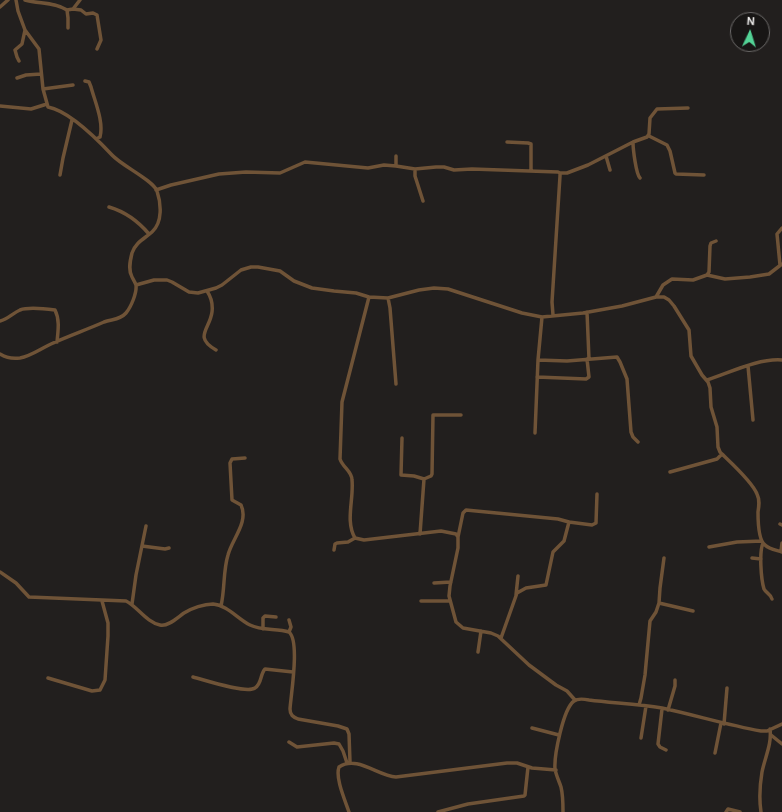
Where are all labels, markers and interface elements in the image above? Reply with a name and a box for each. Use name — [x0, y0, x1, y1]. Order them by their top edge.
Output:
north arrow — [730, 12, 770, 52]
text: N — [746, 14, 755, 28]

